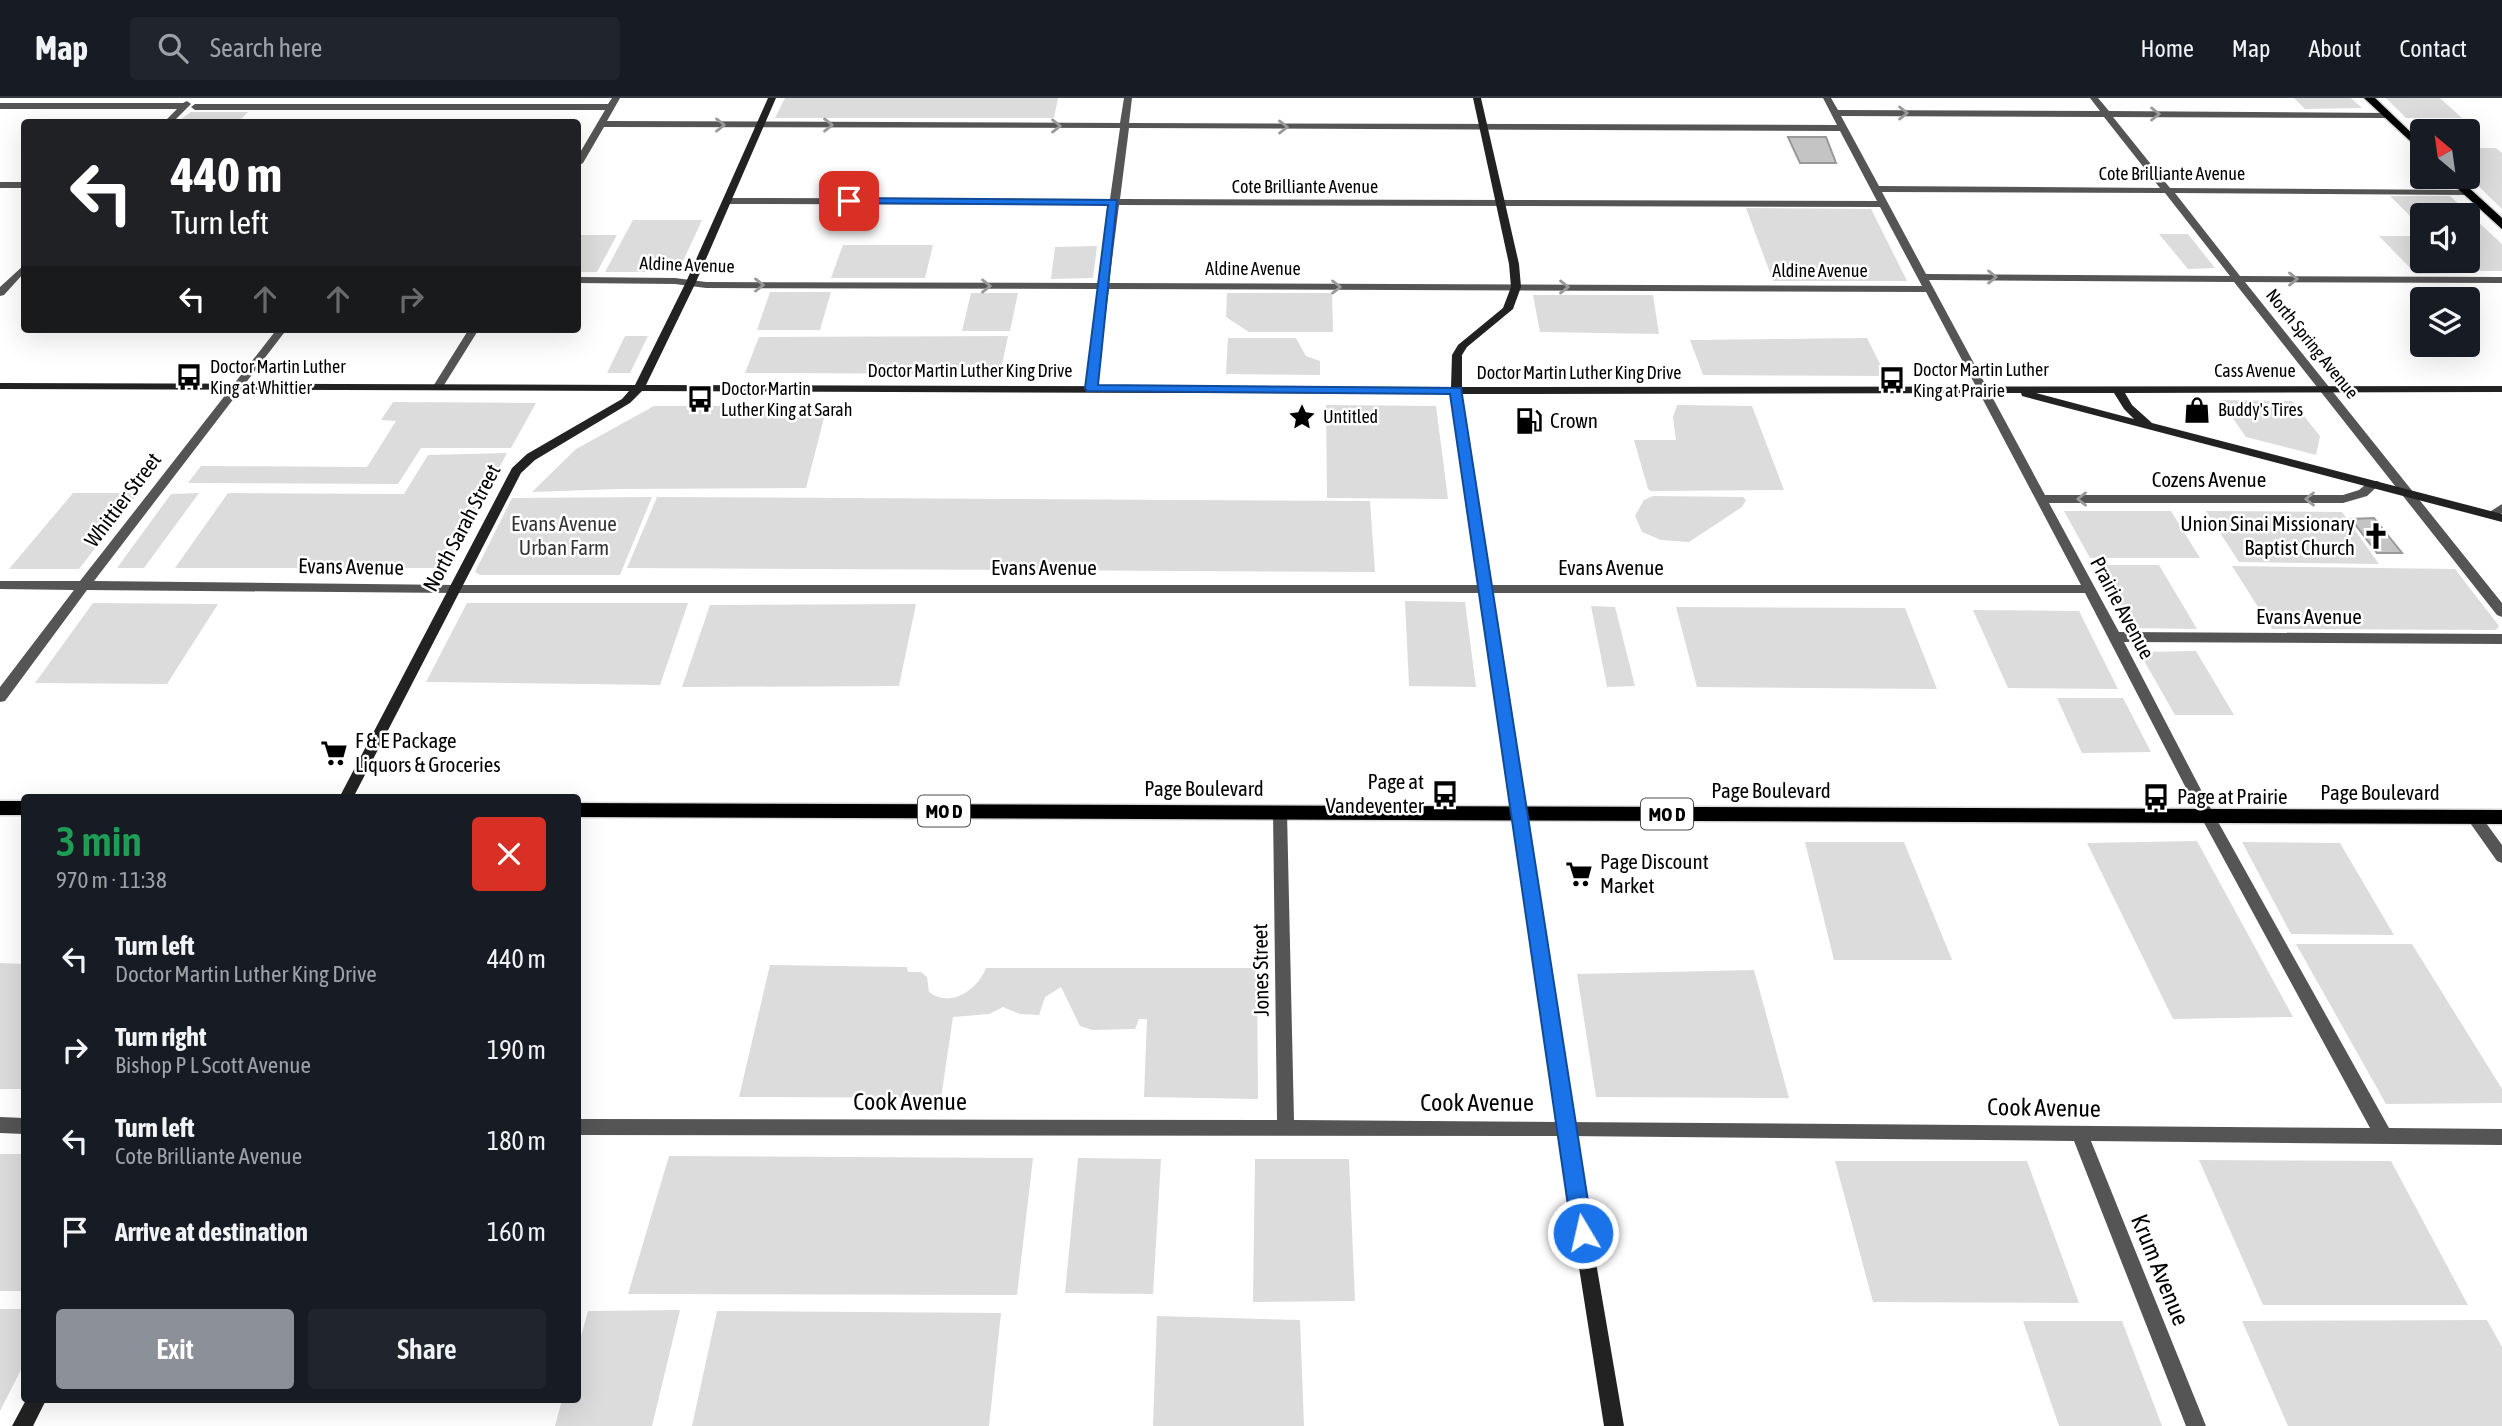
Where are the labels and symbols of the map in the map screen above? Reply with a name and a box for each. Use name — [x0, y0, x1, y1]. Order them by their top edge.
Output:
one-way arrow — [1898, 105, 1909, 121]
one-way arrow — [2150, 106, 2161, 122]
one-way arrow — [716, 117, 726, 133]
one-way arrow — [824, 117, 834, 133]
one-way arrow — [1051, 118, 1062, 134]
one-way arrow — [1279, 119, 1289, 135]
north arrow — [2410, 119, 2480, 189]
street label: Cote Brilliante Avenue — [2099, 163, 2245, 184]
pin — [819, 171, 879, 231]
street label: Cote Brilliante Avenue — [1232, 176, 1378, 197]
street label: Aldine Avenue — [639, 252, 735, 277]
street label: Aldine Avenue — [1205, 258, 1301, 279]
street label: Aldine Avenue — [1772, 260, 1868, 281]
one-way arrow — [1987, 270, 1998, 285]
one-way arrow — [2288, 271, 2299, 287]
one-way arrow — [754, 277, 765, 293]
one-way arrow — [982, 278, 992, 294]
one-way arrow — [1332, 279, 1342, 295]
one-way arrow — [1559, 279, 1570, 295]
street label: North Spring Avenue — [2262, 285, 2363, 403]
place label: Doctor Martin Luther King at Whittier — [210, 356, 346, 398]
place label: Doctor Martin Luther King at Prairie — [1913, 359, 2049, 401]
street label: Doctor Martin Luther King Drive — [868, 360, 1072, 381]
street label: Cass Avenue — [2214, 360, 2296, 381]
bus stop icon: Doctor Martin Luther King at Whittier — [174, 362, 204, 392]
street label: Doctor Martin Luther King Drive — [1477, 362, 1681, 383]
bus stop icon: Doctor Martin Luther King at Prairie — [1877, 365, 1907, 395]
place label: Doctor Martin Luther King at Sarah — [721, 378, 852, 420]
bus stop icon: Doctor Martin Luther King at Sarah — [685, 384, 715, 414]
shop icon: Buddy's Tires — [2182, 395, 2212, 425]
place label: Buddy's Tires — [2218, 399, 2303, 420]
place icon: Untitled — [1287, 402, 1317, 432]
place label: Untitled — [1323, 406, 1378, 427]
fuel station icon: Crown — [1514, 406, 1544, 436]
place label: Crown — [1550, 408, 1598, 432]
street label: Whittier Street — [79, 448, 165, 551]
street label: North Sarah Street — [418, 460, 505, 595]
street label: Cozens Avenue — [2152, 467, 2266, 491]
one-way arrow — [2077, 491, 2087, 507]
one-way arrow — [2304, 491, 2315, 507]
park label: Evans Avenue Urban Farm — [511, 511, 617, 559]
place label: Union Sinai Missionary Baptist Church — [2180, 511, 2355, 559]
church icon: Union Sinai Missionary Baptist Church — [2361, 521, 2391, 551]
street label: Prairie Avenue — [2086, 552, 2160, 663]
street label: Evans Avenue — [298, 553, 404, 579]
street label: Evans Avenue — [991, 555, 1097, 579]
street label: Evans Avenue — [1558, 555, 1664, 579]
street label: Evans Avenue — [2256, 604, 2362, 628]
place label: F & E Package Liquors & Groceries — [355, 728, 501, 776]
supermarket icon: F & E Package Liquors & Groceries — [319, 738, 349, 768]
place label: Page at Vandeventer — [1325, 769, 1425, 817]
street label: Page Boulevard — [1144, 776, 1264, 800]
street label: Page Boulevard — [1711, 778, 1831, 802]
bus stop icon: Page at Vandeventer — [1430, 779, 1460, 809]
street label: Page Boulevard — [2320, 780, 2440, 804]
bus stop icon: Page at Prairie — [2141, 782, 2171, 812]
place label: Page at Prairie — [2177, 784, 2288, 808]
road number: MO D — [918, 796, 970, 826]
road number: MO D — [1641, 799, 1693, 830]
place label: Page Discount Market — [1600, 849, 1709, 897]
supermarket icon: Page Discount Market — [1564, 859, 1594, 889]
street label: Jones Street — [1247, 923, 1273, 1017]
street label: Cook Avenue — [853, 1088, 967, 1115]
street label: Cook Avenue — [1420, 1089, 1534, 1116]
street label: Cook Avenue — [1987, 1093, 2101, 1122]
position arrow — [1546, 1196, 1620, 1270]
street label: Krum Avenue — [2126, 1210, 2195, 1329]

